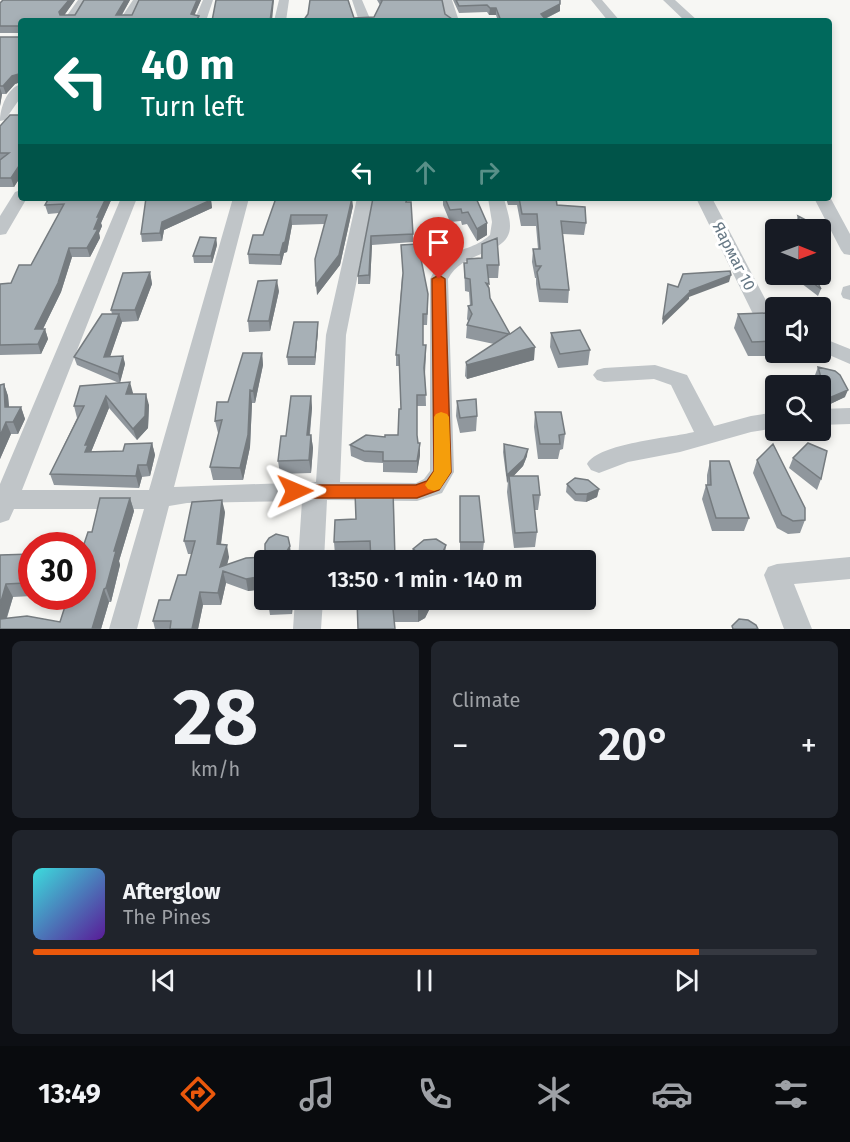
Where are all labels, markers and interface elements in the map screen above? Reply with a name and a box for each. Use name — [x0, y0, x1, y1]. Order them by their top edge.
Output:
text: 40 m — [141, 40, 235, 90]
icon: left — [42, 42, 120, 120]
text: Turn left — [141, 91, 244, 123]
icon: left — [346, 156, 379, 189]
icon: ahead — [409, 156, 442, 189]
icon: right — [472, 156, 505, 189]
pin — [413, 217, 464, 279]
street label: Яармаг 10 — [709, 219, 759, 293]
north arrow — [765, 219, 831, 285]
map controls — [765, 219, 831, 441]
icon: arrive — [422, 226, 455, 259]
button: sound — [765, 297, 831, 363]
button: search — [765, 375, 831, 441]
position arrow — [263, 459, 327, 523]
speed limit sign: 30 — [18, 532, 96, 610]
text: 13:50 · 1 min · 140 m — [327, 566, 523, 593]
text: 28 — [173, 671, 258, 765]
text: Climate — [452, 688, 520, 712]
text: 20° — [598, 718, 671, 772]
text: − — [452, 726, 469, 766]
text: + — [801, 726, 817, 766]
text: km/h — [191, 757, 240, 781]
text: Afterglow — [123, 878, 220, 905]
text: The Pines — [123, 905, 210, 929]
icon: previous — [147, 964, 180, 997]
icon: pause — [408, 964, 441, 997]
icon: next — [670, 964, 703, 997]
icon: directions — [177, 1073, 219, 1115]
icon: music — [296, 1073, 338, 1115]
icon: phone — [414, 1073, 456, 1115]
icon: climate — [533, 1073, 575, 1115]
icon: car — [651, 1073, 693, 1115]
icon: filters — [770, 1073, 812, 1115]
text: 13:49 — [38, 1078, 101, 1110]

